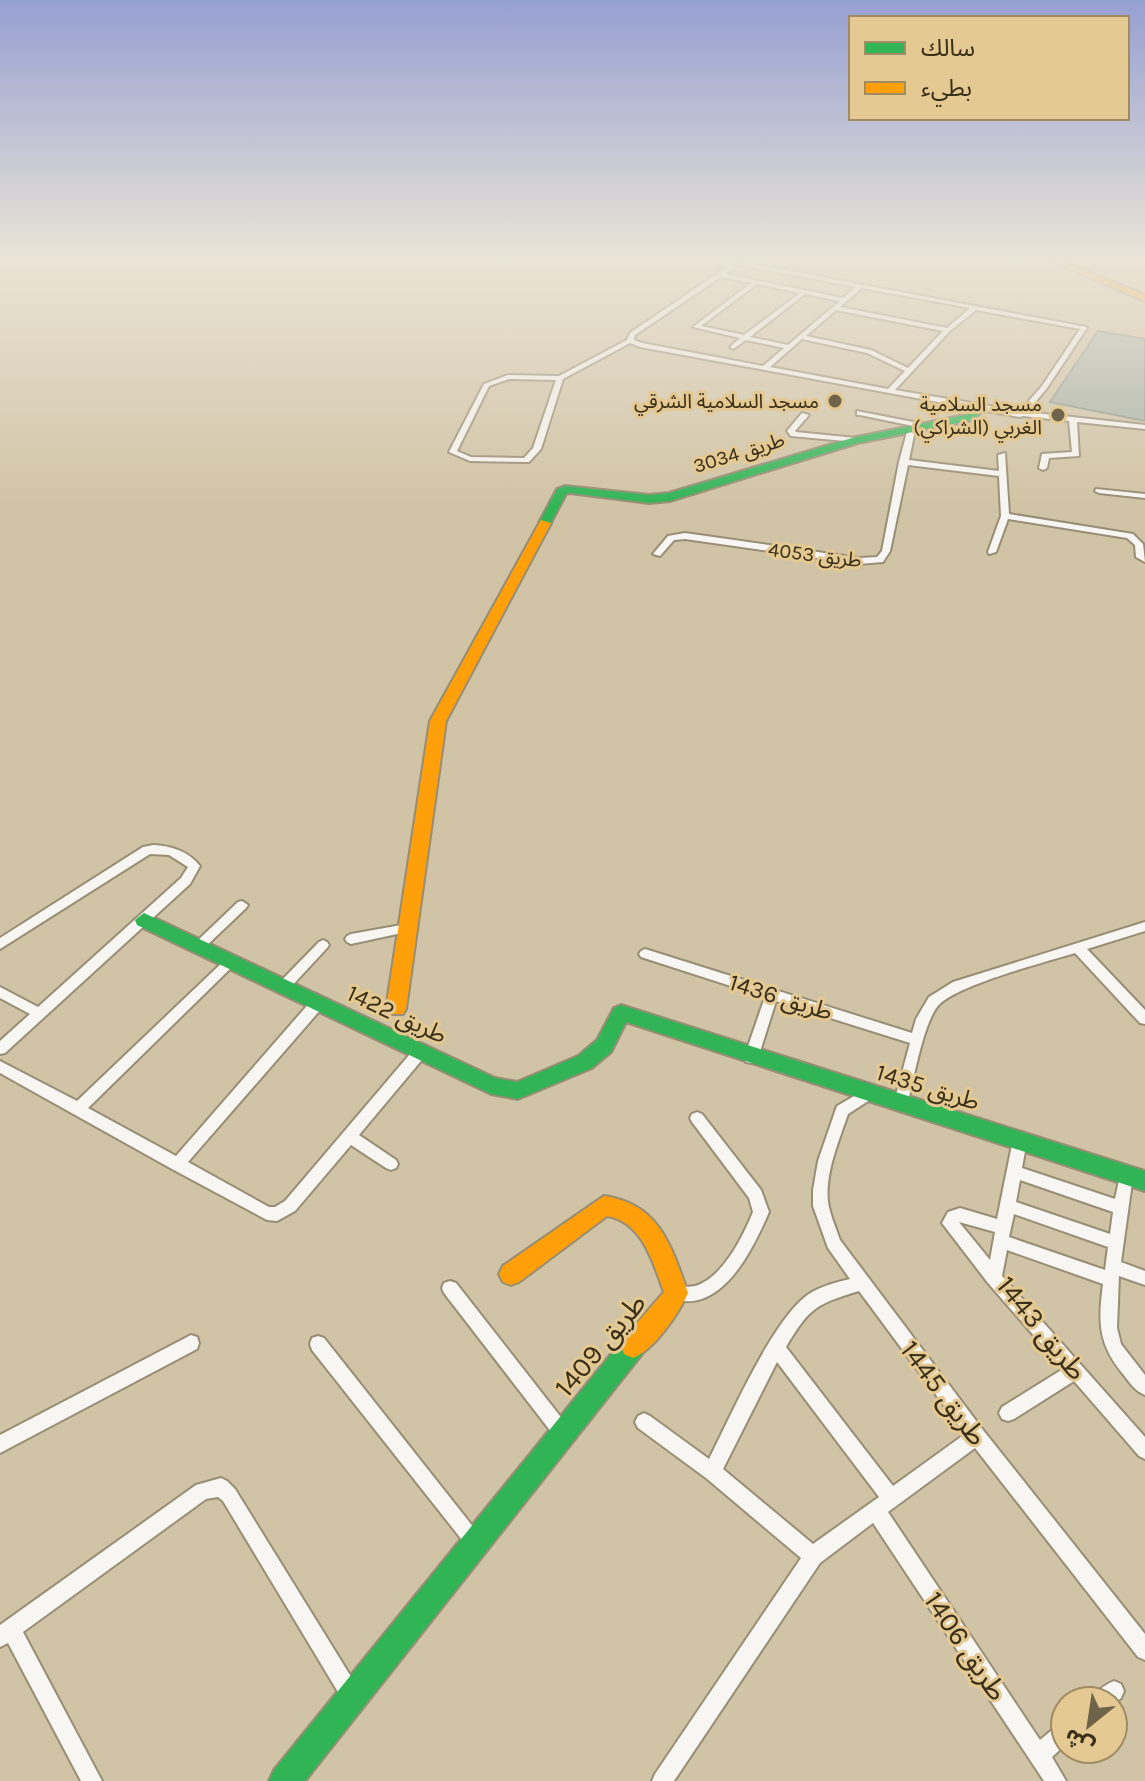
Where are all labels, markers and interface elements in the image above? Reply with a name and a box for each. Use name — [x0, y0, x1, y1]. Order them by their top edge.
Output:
legend — [849, 16, 1129, 120]
text: سالك — [921, 34, 975, 62]
text: بطيء — [921, 74, 972, 107]
place label: مسجد السلامية الشرقي — [634, 390, 819, 416]
marker: مسجد السلامية الشرقي — [826, 392, 844, 410]
place label: مسجد السلامية الغربي (الشراكي) — [913, 393, 1042, 442]
marker: مسجد السلامية الغربي (الشراكي) — [1049, 406, 1067, 424]
street label: طريق 3034 — [690, 428, 788, 479]
street label: طريق 4053 — [767, 538, 863, 573]
street label: طريق 1436 — [726, 968, 836, 1027]
street label: طريق 1422 — [342, 979, 451, 1050]
street label: طريق 1435 — [873, 1058, 983, 1117]
street label: طريق 1443 — [989, 1269, 1094, 1387]
street label: طريق 1409 — [547, 1287, 653, 1404]
street label: طريق 1445 — [893, 1334, 994, 1453]
street label: طريق 1406 — [917, 1585, 1014, 1707]
north arrow — [1049, 1685, 1129, 1765]
text: ش — [1060, 1723, 1099, 1760]

